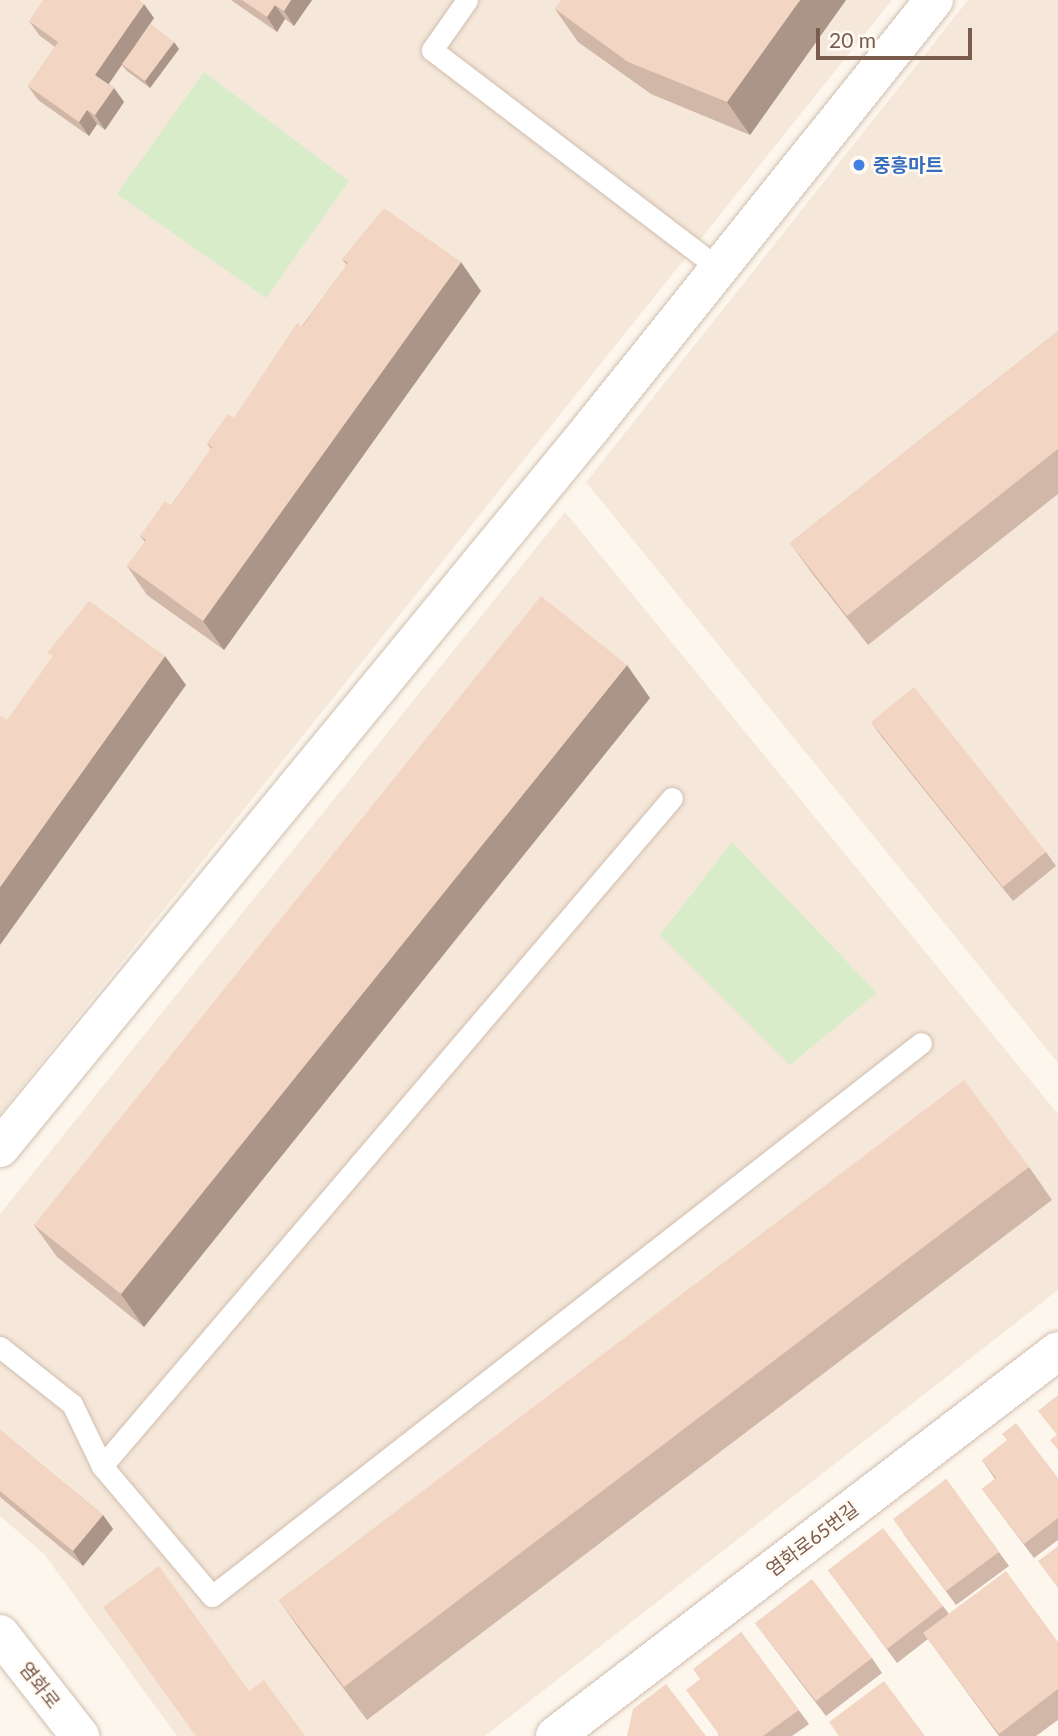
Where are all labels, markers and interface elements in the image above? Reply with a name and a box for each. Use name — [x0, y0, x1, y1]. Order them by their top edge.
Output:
scale bar — [820, 14, 976, 58]
text: 20 m — [829, 27, 876, 52]
place label: 중흥마트 — [873, 154, 943, 176]
marker: 중흥마트 — [851, 157, 867, 173]
street label: 염화로65번길 — [761, 1497, 863, 1581]
street label: 염화로 — [15, 1657, 65, 1713]

